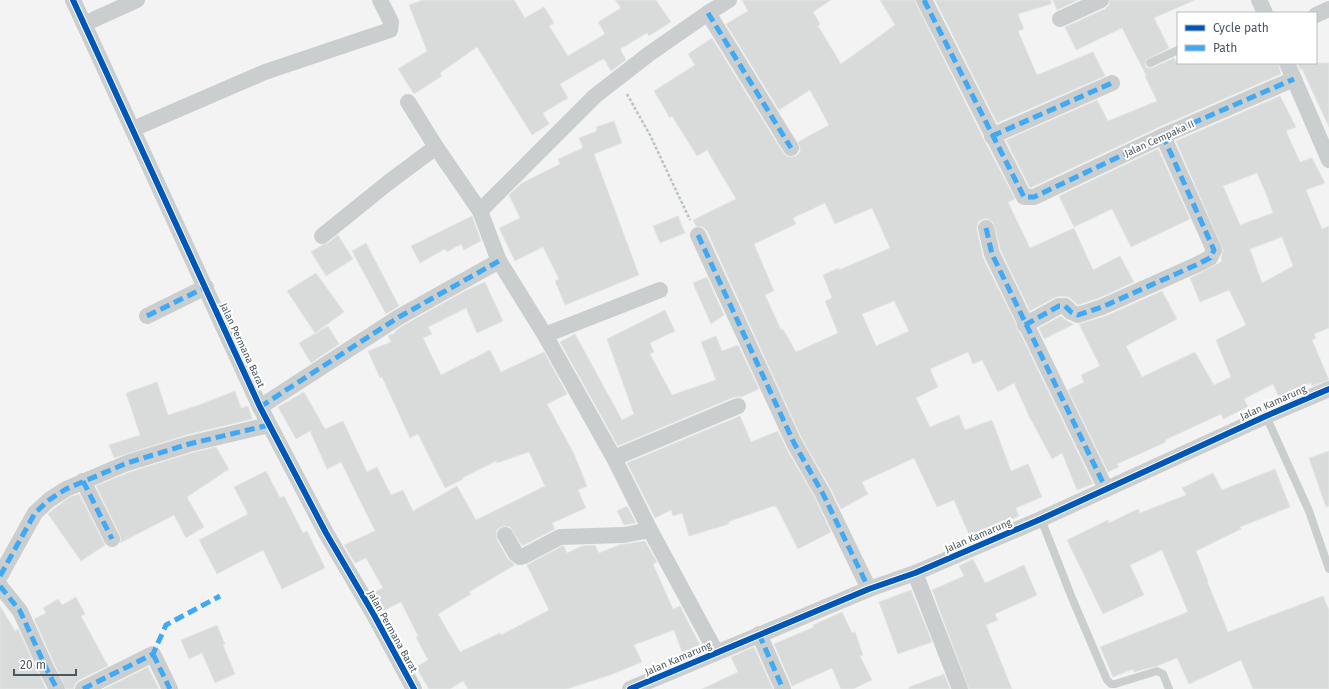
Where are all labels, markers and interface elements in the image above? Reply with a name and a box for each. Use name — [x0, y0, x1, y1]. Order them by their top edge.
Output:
legend — [1177, 12, 1317, 64]
text: Cycle path — [1213, 21, 1269, 35]
text: Path — [1213, 41, 1237, 55]
street label: Jalan Cempaka II — [1123, 118, 1196, 160]
street label: Jalan Permana Barat — [217, 301, 267, 390]
street label: Jalan Kamarung — [1238, 383, 1309, 423]
street label: Jalan Kamarung — [943, 516, 1014, 555]
street label: Jalan Permana Barat — [365, 588, 420, 675]
street label: Jalan Kamarung — [643, 639, 714, 678]
scale bar — [14, 651, 76, 677]
text: 20 m — [20, 658, 46, 672]

